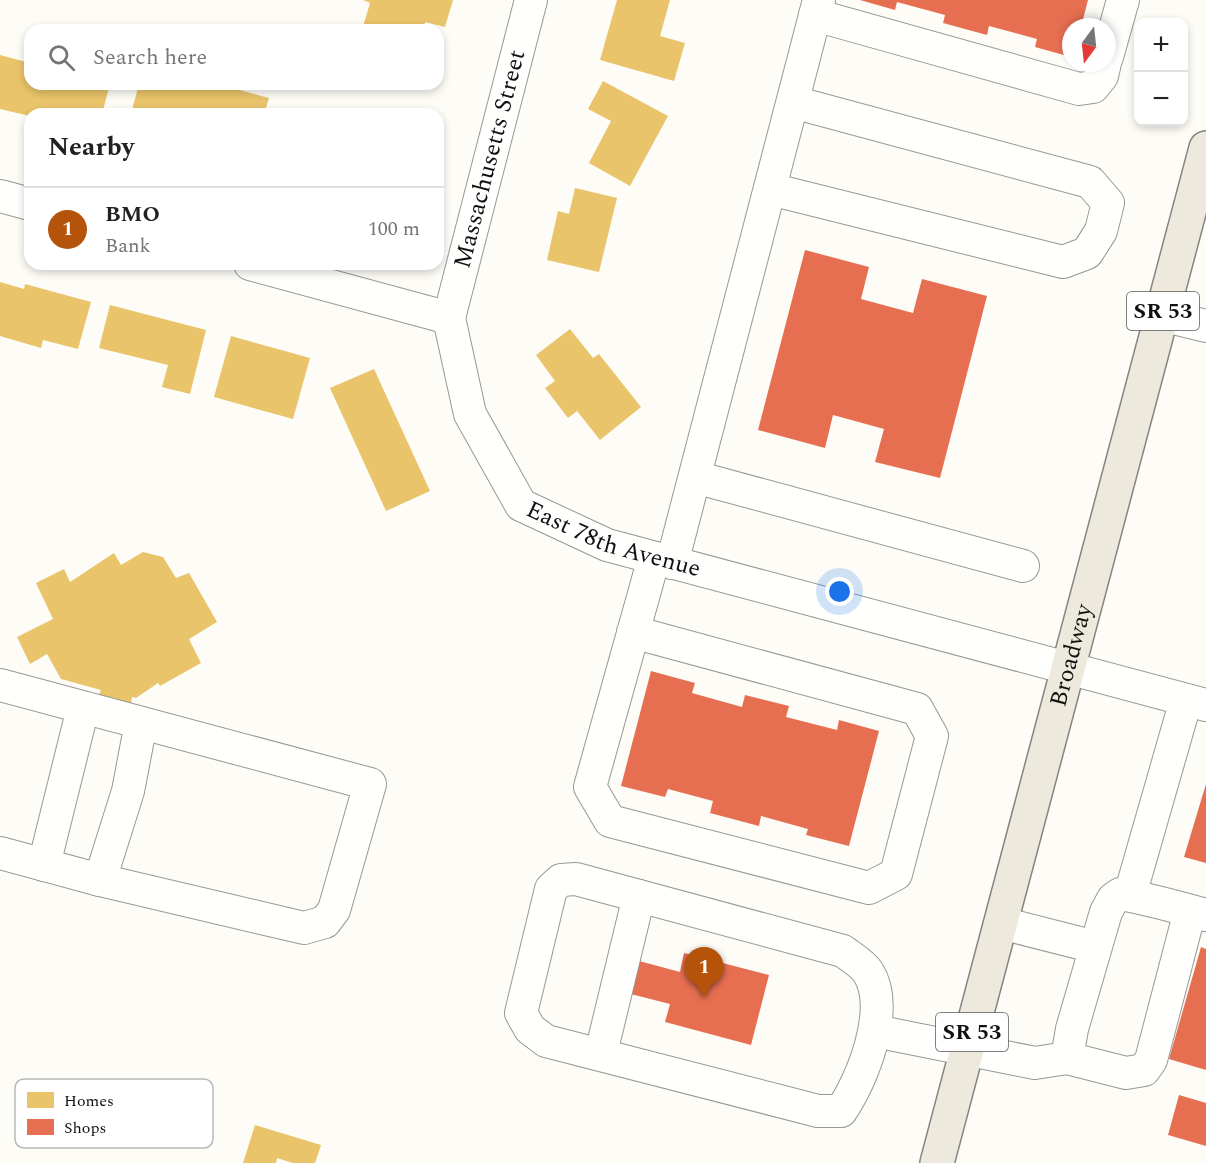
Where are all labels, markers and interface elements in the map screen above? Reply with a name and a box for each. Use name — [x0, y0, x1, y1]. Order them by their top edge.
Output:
north arrow — [1062, 18, 1116, 72]
map controls — [1134, 18, 1188, 126]
button: + — [1134, 18, 1188, 72]
search box — [24, 24, 444, 90]
icon: search — [45, 41, 78, 74]
text: Search here — [93, 41, 207, 74]
street label: Massachusetts Street — [445, 46, 535, 272]
button: − — [1134, 72, 1188, 126]
text: Nearby — [48, 127, 134, 167]
text: BMO — [105, 198, 160, 231]
text: 1 — [62, 214, 73, 244]
text: 100 m — [368, 214, 420, 244]
text: Bank — [105, 231, 151, 261]
road number: SR 53 — [1127, 292, 1199, 330]
street label: East 78th Avenue — [520, 492, 705, 587]
your location — [825, 577, 854, 606]
street label: Broadway — [1041, 599, 1103, 711]
pin: 1 — [684, 948, 724, 997]
road number: SR 53 — [936, 1013, 1008, 1051]
legend — [15, 1079, 213, 1148]
text: Homes — [64, 1089, 114, 1113]
text: Shops — [64, 1116, 106, 1140]

